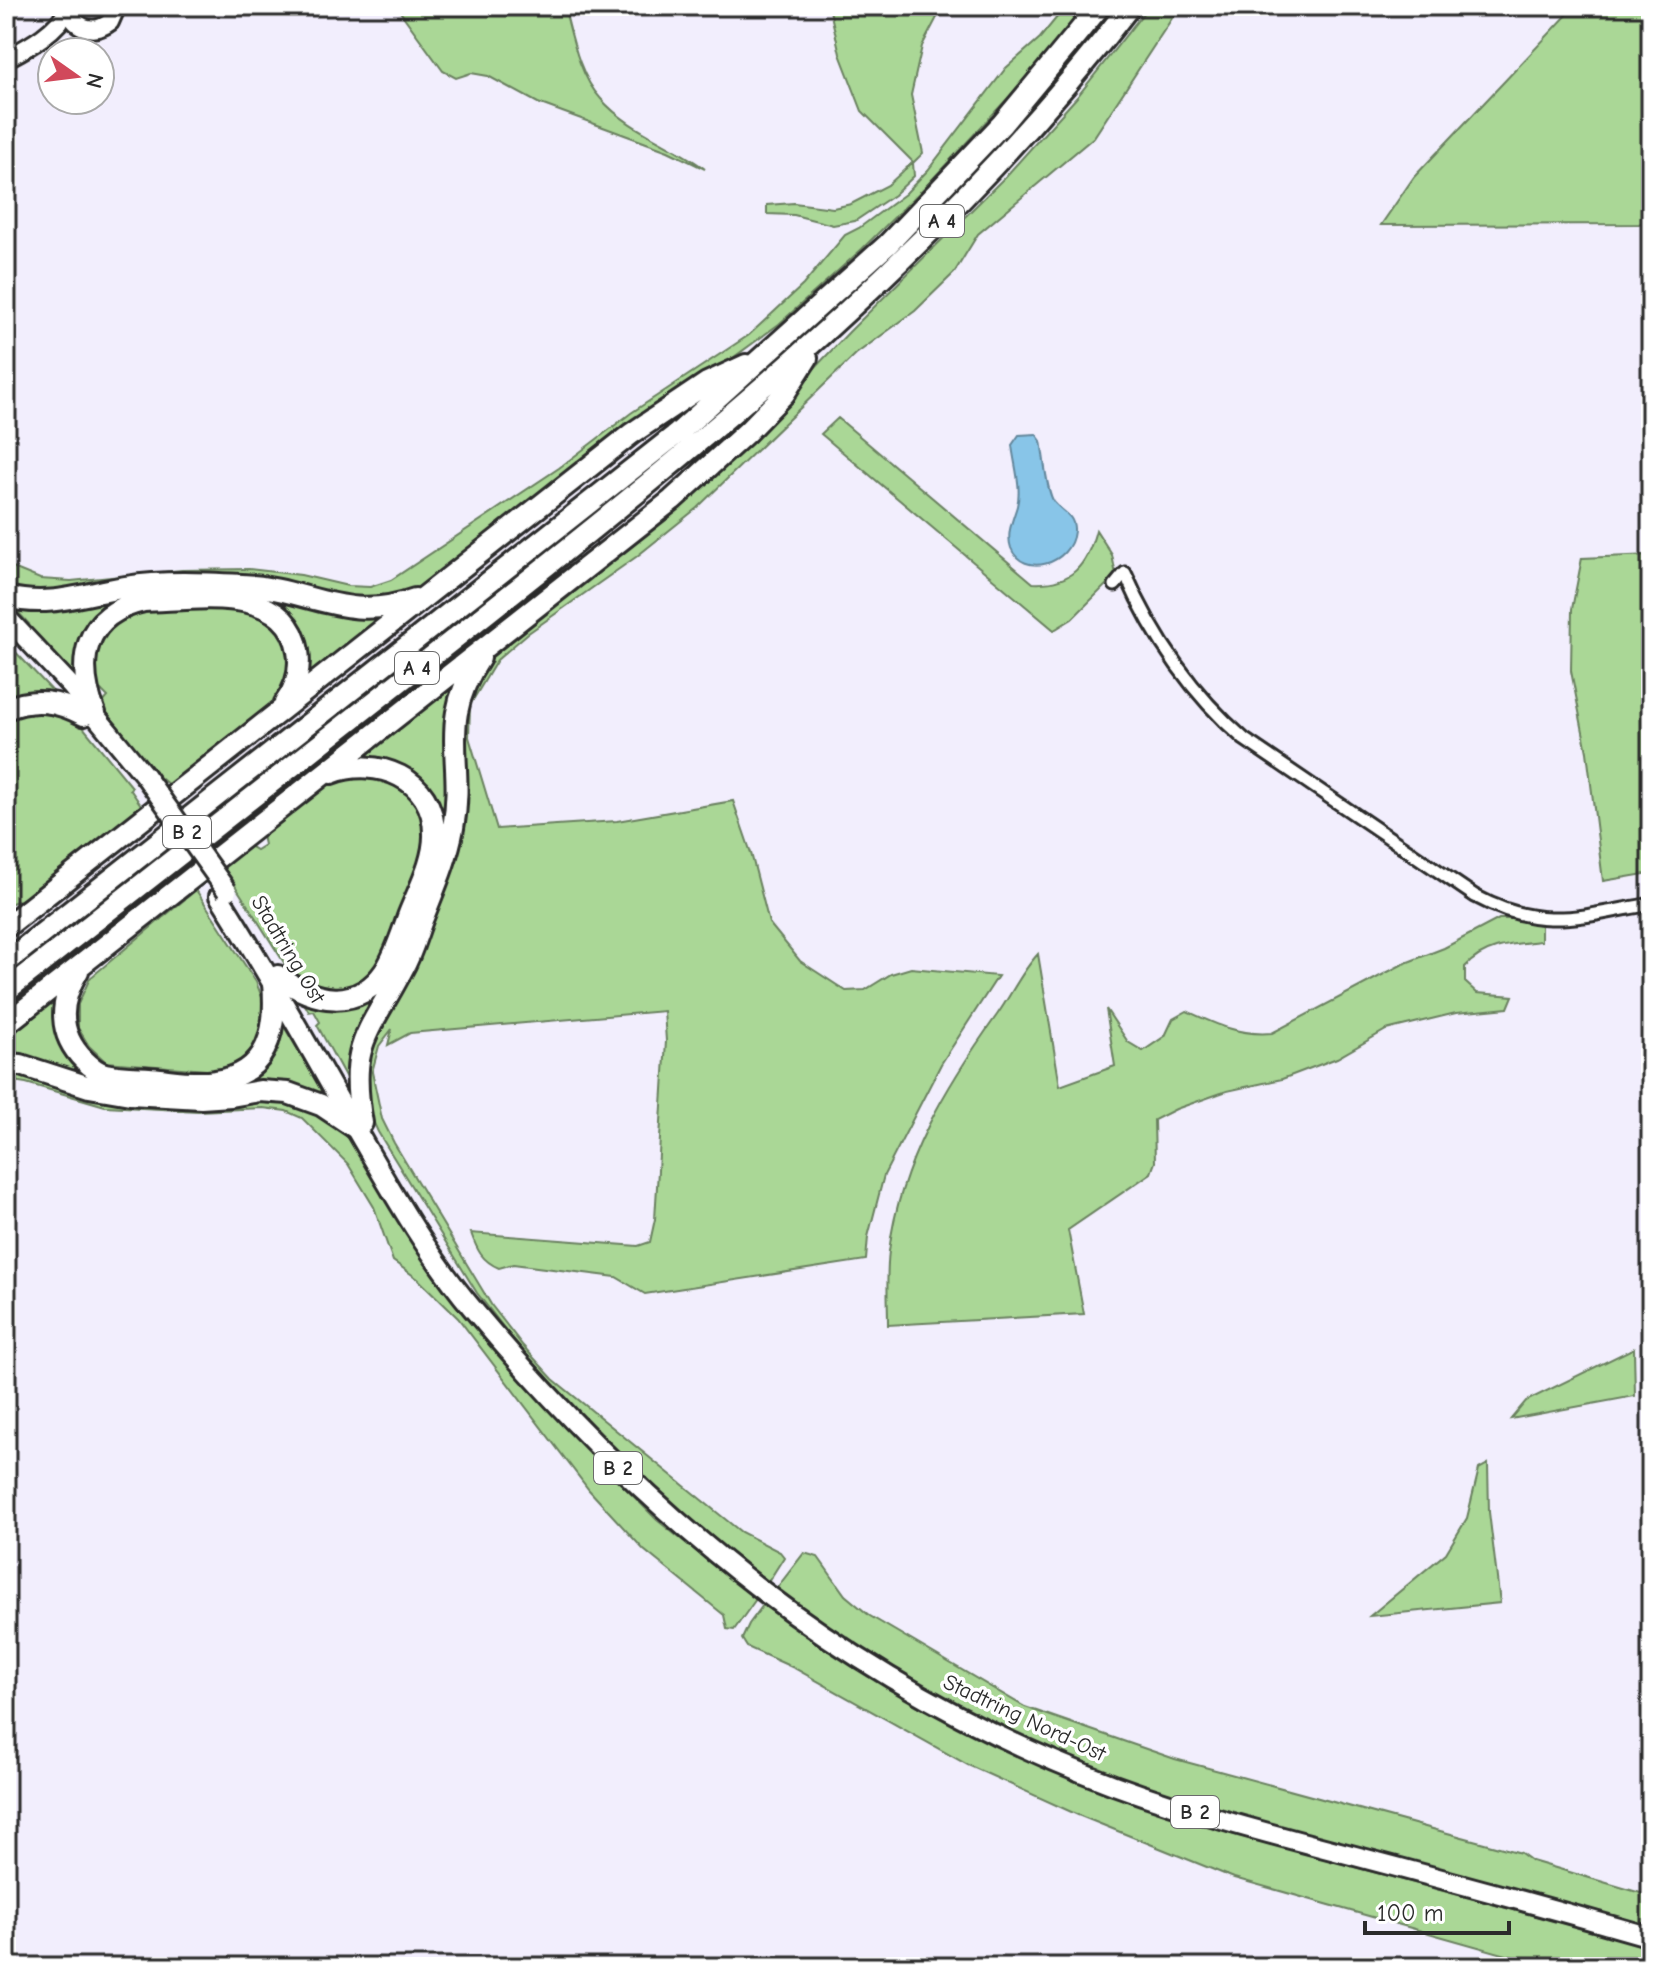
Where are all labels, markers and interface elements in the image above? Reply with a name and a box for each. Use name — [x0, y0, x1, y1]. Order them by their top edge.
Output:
north arrow — [36, 36, 116, 116]
text: N — [80, 70, 109, 91]
road number: A 4 — [920, 205, 964, 237]
road number: A 4 — [395, 652, 439, 684]
road number: B 2 — [163, 816, 211, 848]
street label: Stadtring Ost — [246, 891, 331, 1009]
road number: B 2 — [594, 1452, 642, 1484]
street label: Stadtring Nord-Ost — [939, 1669, 1111, 1767]
road number: B 2 — [1171, 1796, 1219, 1828]
scale bar — [1365, 1885, 1509, 1935]
text: 100 m — [1377, 1899, 1444, 1927]

